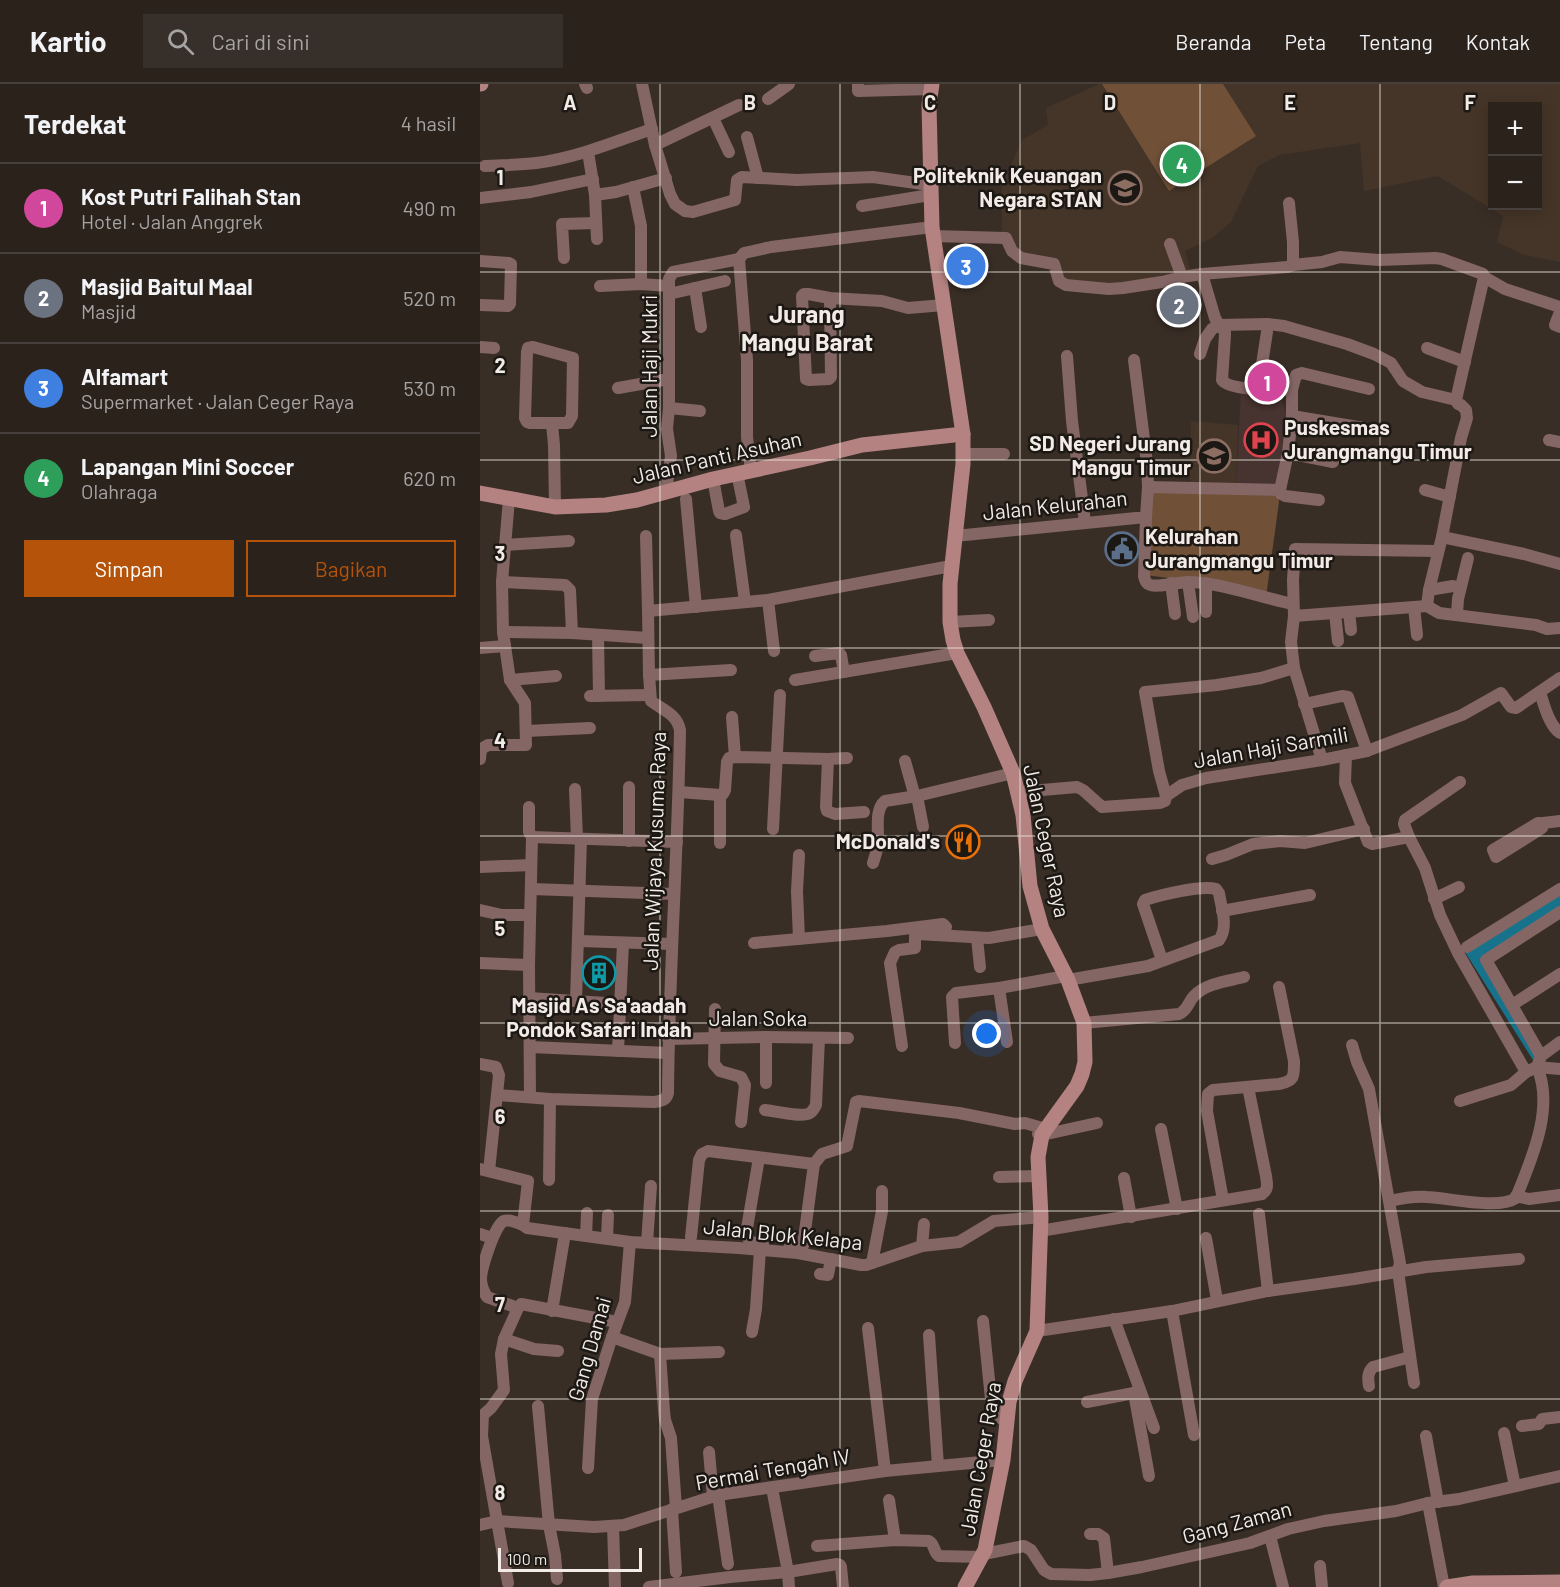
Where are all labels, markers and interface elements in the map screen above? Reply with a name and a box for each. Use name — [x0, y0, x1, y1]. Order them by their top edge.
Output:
search box — [143, 14, 563, 68]
text: Kartio — [30, 24, 107, 58]
icon: search — [164, 25, 197, 58]
text: Cari di sini — [212, 28, 310, 54]
text: Beranda — [1175, 29, 1251, 54]
text: Peta — [1284, 29, 1326, 54]
text: Tentang — [1359, 29, 1433, 54]
text: Kontak — [1466, 29, 1530, 54]
text: A — [563, 90, 577, 114]
text: B — [744, 90, 756, 114]
text: C — [924, 90, 936, 114]
text: D — [1104, 90, 1116, 114]
text: E — [1284, 90, 1296, 114]
text: F — [1464, 90, 1476, 114]
map controls — [1488, 102, 1542, 210]
button: + — [1488, 102, 1542, 156]
text: Terdekat — [24, 108, 126, 139]
text: 4 hasil — [401, 111, 456, 135]
pin: 4 — [1162, 142, 1202, 187]
button: − — [1488, 156, 1542, 210]
place label: Politeknik Keuangan Negara STAN — [913, 162, 1102, 211]
text: 1 — [496, 165, 504, 189]
school or university icon: Politeknik Keuangan Negara STAN — [1107, 170, 1143, 206]
text: Kost Putri Falihah Stan — [81, 183, 301, 209]
text: 1 — [40, 196, 47, 220]
text: 490 m — [403, 196, 456, 220]
text: Hotel · Jalan Anggrek — [81, 209, 263, 233]
pin: 3 — [946, 244, 986, 288]
text: Masjid Baitul Maal — [81, 273, 253, 299]
pin: 2 — [1160, 282, 1198, 328]
text: 2 — [38, 286, 49, 310]
text: 520 m — [403, 286, 456, 310]
street label: Jalan Haji Mukri — [636, 295, 661, 437]
text: Masjid — [81, 299, 136, 323]
district label: Jurang Mangu Barat — [741, 299, 873, 356]
text: 2 — [494, 353, 506, 377]
pin: 1 — [1248, 360, 1286, 404]
text: Alfamart — [81, 363, 168, 389]
text: 3 — [38, 376, 49, 400]
text: 530 m — [404, 376, 456, 400]
text: Supermarket · Jalan Ceger Raya — [81, 389, 354, 413]
place label: Puskesmas Jurangmangu Timur — [1284, 414, 1472, 463]
hospital icon: Puskesmas Jurangmangu Timur — [1243, 422, 1279, 458]
street label: Jalan Panti Asuhan — [630, 425, 804, 488]
place label: SD Negeri Jurang Mangu Timur — [1029, 430, 1191, 479]
school or university icon: SD Negeri Jurang Mangu Timur — [1196, 438, 1232, 474]
text: Lapangan Mini Soccer — [81, 453, 294, 479]
text: 4 — [37, 466, 50, 490]
text: 620 m — [403, 466, 456, 490]
text: Olahraga — [81, 479, 157, 503]
street label: Jalan Kelurahan — [981, 484, 1128, 525]
place label: Kelurahan Jurangmangu Timur — [1145, 523, 1333, 572]
public building icon: Kelurahan Jurangmangu Timur — [1104, 531, 1140, 567]
button: Simpan — [24, 540, 234, 597]
button: Bagikan — [246, 540, 456, 597]
text: 3 — [495, 541, 505, 565]
street label: Jalan Haji Sarmili — [1191, 721, 1350, 772]
text: 4 — [494, 728, 506, 752]
street label: Jalan Wijaya Kusuma Raya — [637, 731, 670, 971]
street label: Jalan Ceger Raya — [1019, 762, 1076, 919]
restaurant icon: McDonald's — [945, 824, 981, 860]
place label: McDonald's — [836, 828, 940, 853]
text: 5 — [495, 916, 506, 940]
building icon: Masjid As Sa'aadah Pondok Safari Indah — [581, 955, 617, 991]
place label: Masjid As Sa'aadah Pondok Safari Indah — [506, 992, 692, 1041]
street label: Jalan Soka — [709, 1005, 807, 1030]
your location — [972, 1019, 1001, 1048]
text: 6 — [495, 1104, 506, 1128]
street label: Jalan Blok Kelapa — [702, 1213, 864, 1254]
text: 7 — [495, 1292, 505, 1316]
street label: Gang Damai — [562, 1294, 615, 1404]
street label: Jalan Ceger Raya — [954, 1380, 1005, 1538]
street label: Permai Tengah IV — [693, 1443, 852, 1494]
text: 8 — [495, 1480, 506, 1504]
street label: Gang Zaman — [1179, 1495, 1294, 1548]
scale bar — [498, 1545, 642, 1572]
text: 100 m — [507, 1549, 547, 1568]

